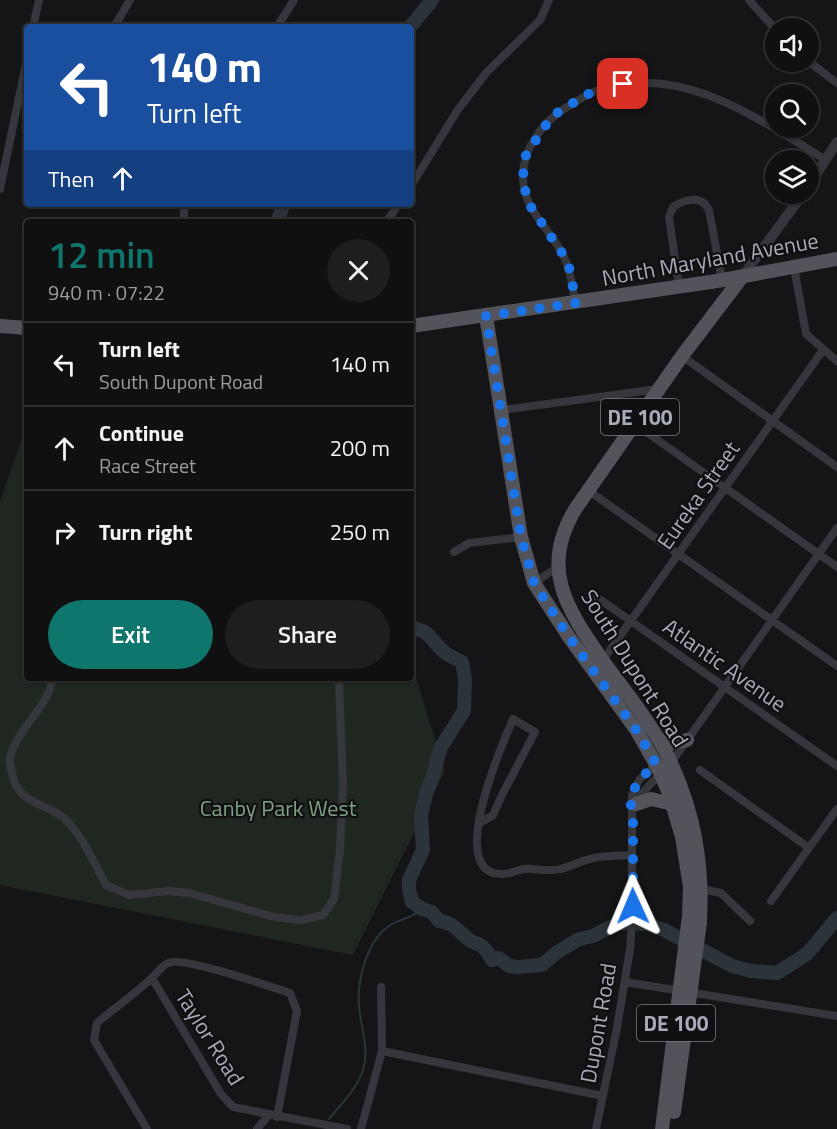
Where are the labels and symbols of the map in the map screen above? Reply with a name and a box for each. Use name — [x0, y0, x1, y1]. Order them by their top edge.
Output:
pin — [597, 58, 648, 109]
street label: North Maryland Avenue — [599, 223, 821, 295]
road number: DE 100 — [601, 399, 679, 435]
street label: Eureka Street — [648, 434, 748, 556]
street label: South Dupont Road — [573, 582, 697, 754]
street label: Atlantic Avenue — [656, 610, 794, 720]
park label: Canby Park West — [200, 791, 357, 825]
position arrow — [601, 874, 665, 938]
street label: Dupont Road — [571, 960, 625, 1086]
street label: Taylor Road — [167, 982, 253, 1092]
road number: DE 100 — [637, 1005, 715, 1041]

